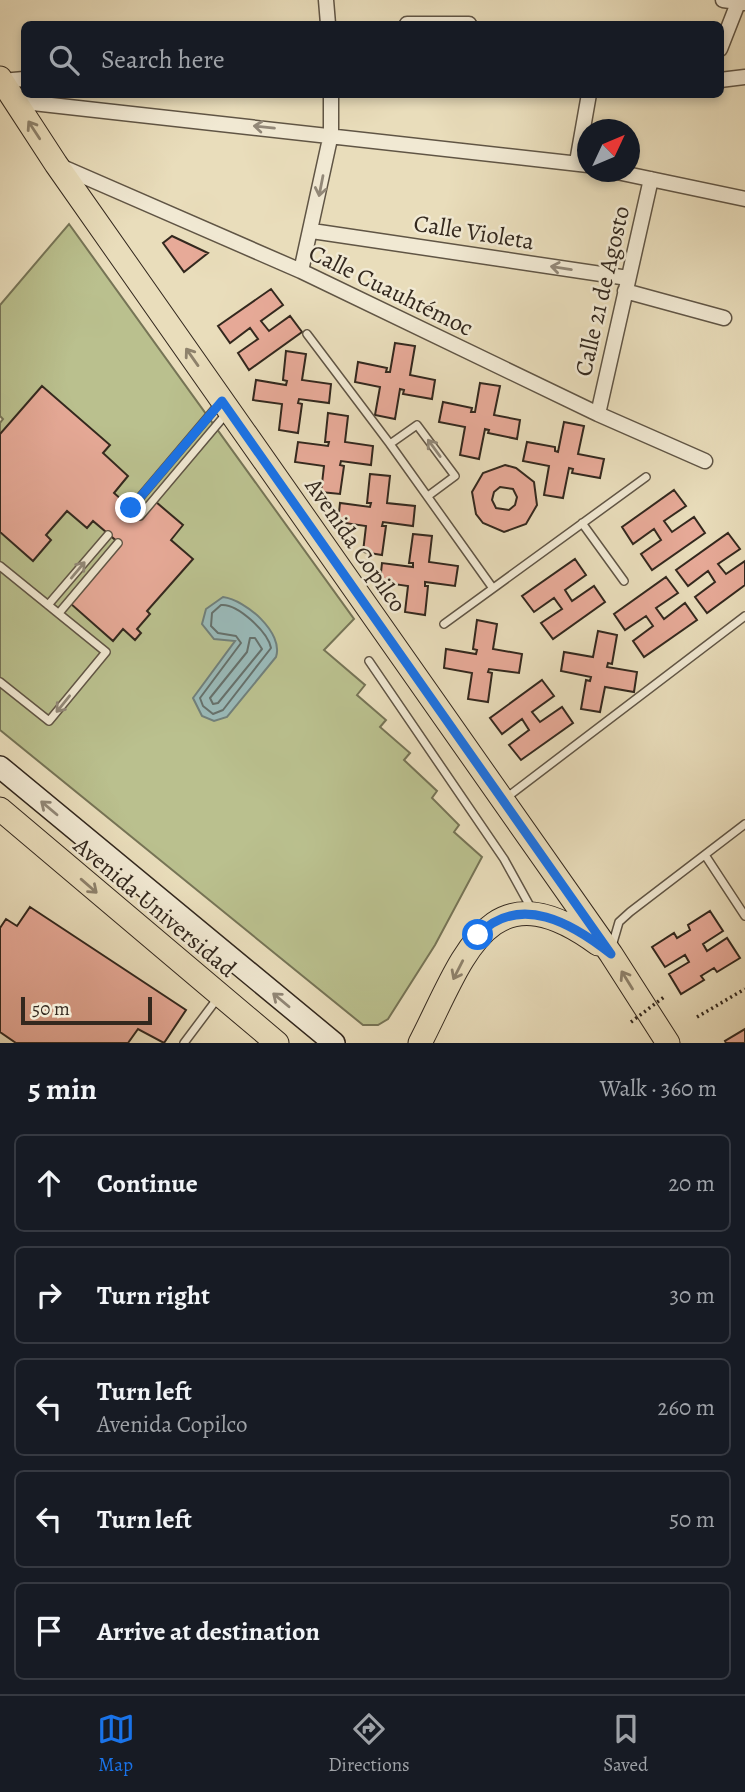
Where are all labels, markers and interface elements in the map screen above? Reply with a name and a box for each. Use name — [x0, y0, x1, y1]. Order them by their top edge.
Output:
search box — [21, 21, 724, 98]
icon: search — [45, 41, 83, 79]
text: Search here — [101, 42, 225, 77]
north arrow — [577, 119, 640, 182]
one-way arrow — [27, 121, 41, 141]
one-way arrow — [253, 121, 275, 134]
one-way arrow — [314, 174, 328, 197]
street label: Calle 21 de Agosto — [567, 203, 637, 379]
street label: Calle Violeta — [411, 207, 537, 257]
street label: Calle Cuauhtémoc — [303, 236, 479, 344]
one-way arrow — [550, 261, 573, 274]
one-way arrow — [185, 348, 199, 368]
one-way arrow — [427, 439, 441, 458]
street label: Avenida Copilco — [297, 471, 414, 618]
route end — [115, 492, 146, 523]
one-way arrow — [70, 561, 86, 579]
one-way arrow — [55, 695, 71, 713]
one-way arrow — [41, 800, 59, 816]
street label: Avenida Universidad — [66, 829, 243, 984]
one-way arrow — [80, 878, 98, 894]
route start — [462, 919, 493, 950]
one-way arrow — [451, 959, 465, 979]
one-way arrow — [620, 970, 634, 990]
one-way arrow — [273, 992, 291, 1007]
scale bar — [21, 994, 152, 1026]
text: 50 m — [32, 996, 70, 1022]
text: 5 min — [28, 1069, 97, 1109]
text: Walk · 360 m — [600, 1073, 717, 1104]
icon: ahead — [30, 1164, 68, 1202]
text: Continue — [97, 1166, 198, 1201]
text: 20 m — [668, 1168, 715, 1199]
icon: right — [30, 1276, 68, 1314]
text: Turn right — [97, 1278, 210, 1313]
text: 30 m — [669, 1280, 715, 1311]
text: Turn left — [97, 1374, 192, 1409]
icon: left — [30, 1388, 68, 1426]
text: 260 m — [657, 1392, 715, 1423]
text: Avenida Copilco — [97, 1409, 247, 1440]
icon: left — [30, 1500, 68, 1538]
text: Turn left — [97, 1502, 192, 1537]
text: 50 m — [669, 1504, 715, 1535]
icon: arrive — [30, 1612, 68, 1650]
text: Arrive at destination — [97, 1614, 320, 1649]
tab: Map — [97, 1710, 135, 1778]
tab: Directions — [328, 1710, 410, 1778]
tab: Saved — [603, 1710, 648, 1778]

